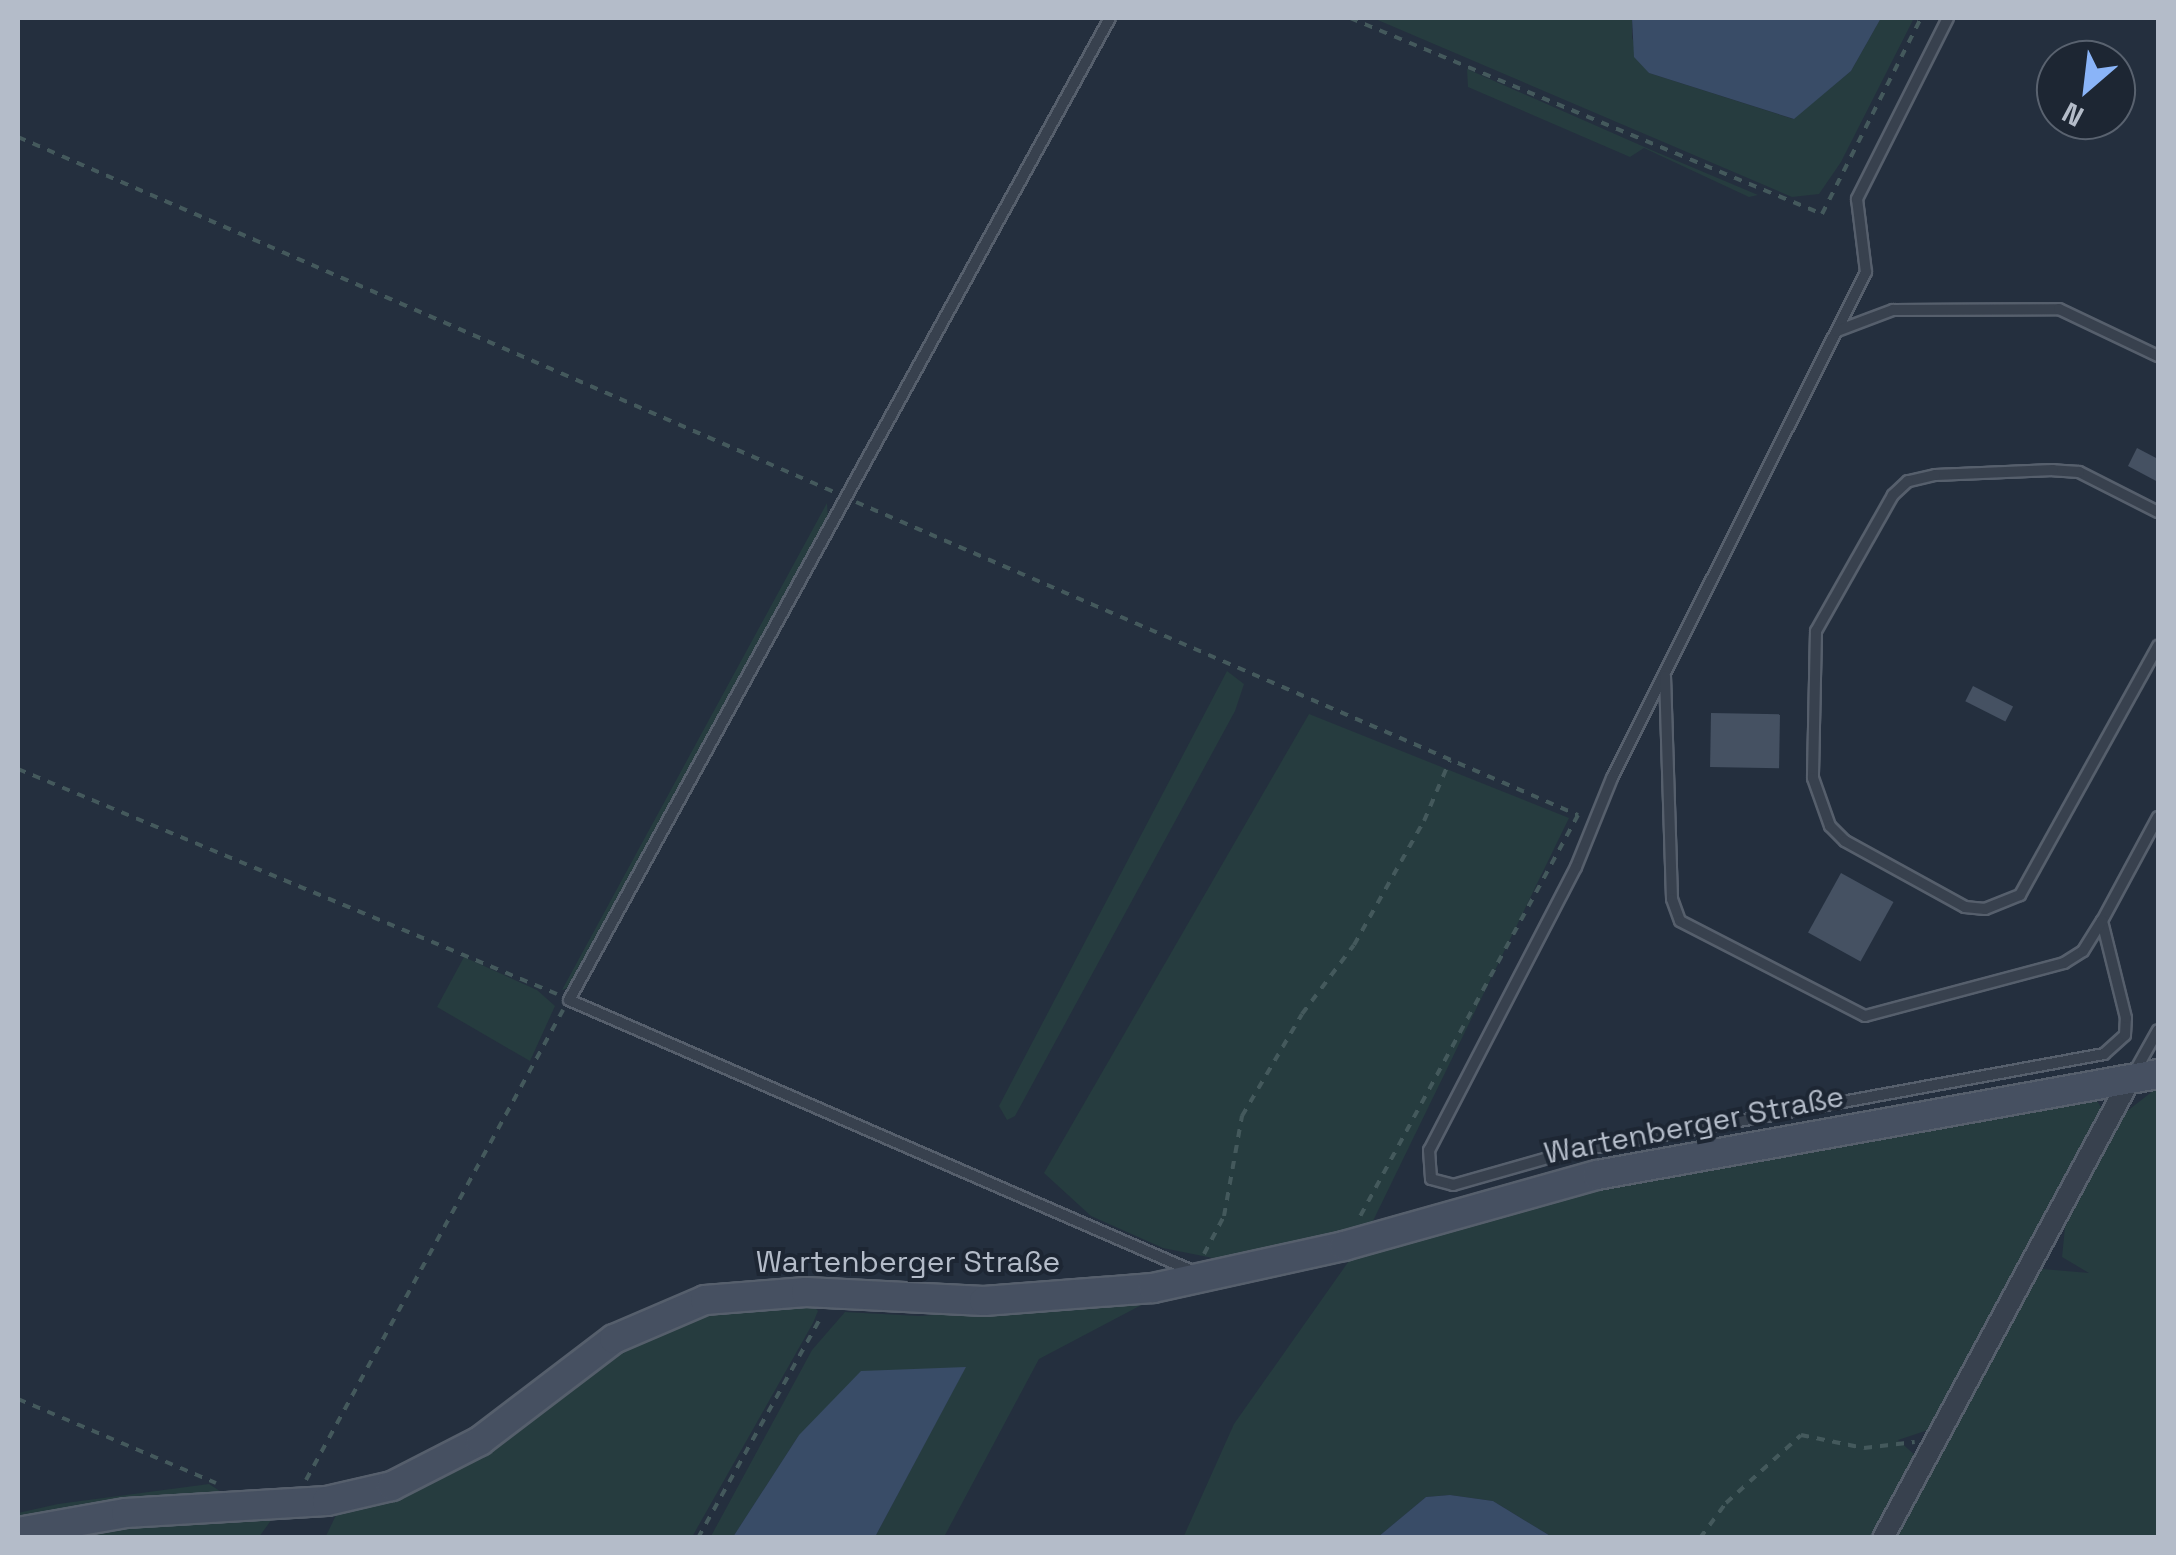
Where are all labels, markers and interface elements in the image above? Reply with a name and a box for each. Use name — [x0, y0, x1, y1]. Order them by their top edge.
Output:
north arrow — [2036, 40, 2136, 140]
text: N — [2056, 94, 2090, 135]
street label: Wartenberger Straße — [1541, 1078, 1847, 1172]
street label: Wartenberger Straße — [756, 1244, 1060, 1280]

